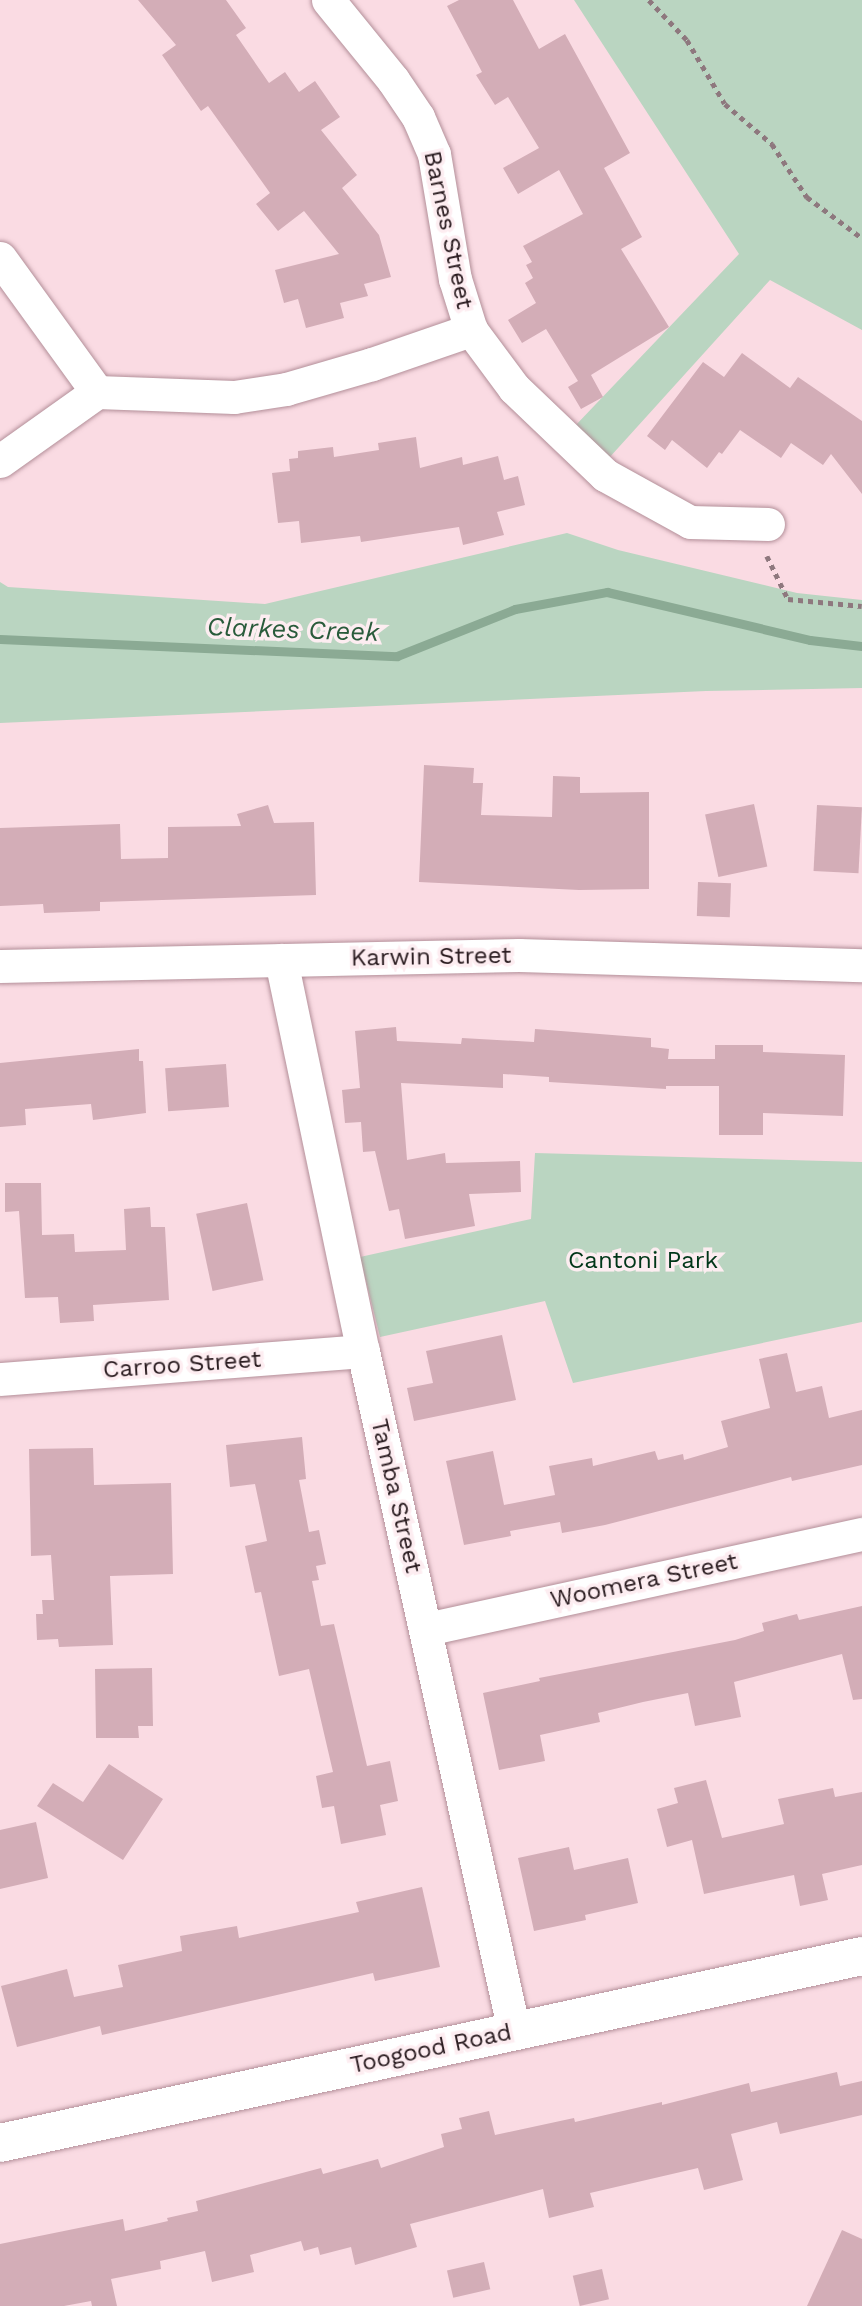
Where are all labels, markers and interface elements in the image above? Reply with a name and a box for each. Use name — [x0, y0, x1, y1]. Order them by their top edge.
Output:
street label: Barnes Street — [417, 148, 479, 312]
water label: Clarkes Creek — [206, 611, 380, 649]
street label: Karwin Street — [351, 941, 511, 973]
park label: Cantoni Park — [568, 1247, 718, 1275]
street label: Carroo Street — [102, 1345, 262, 1385]
street label: Tamba Street — [364, 1416, 428, 1576]
street label: Woomera Street — [547, 1547, 741, 1615]
street label: Toogood Road — [348, 2018, 514, 2080]

